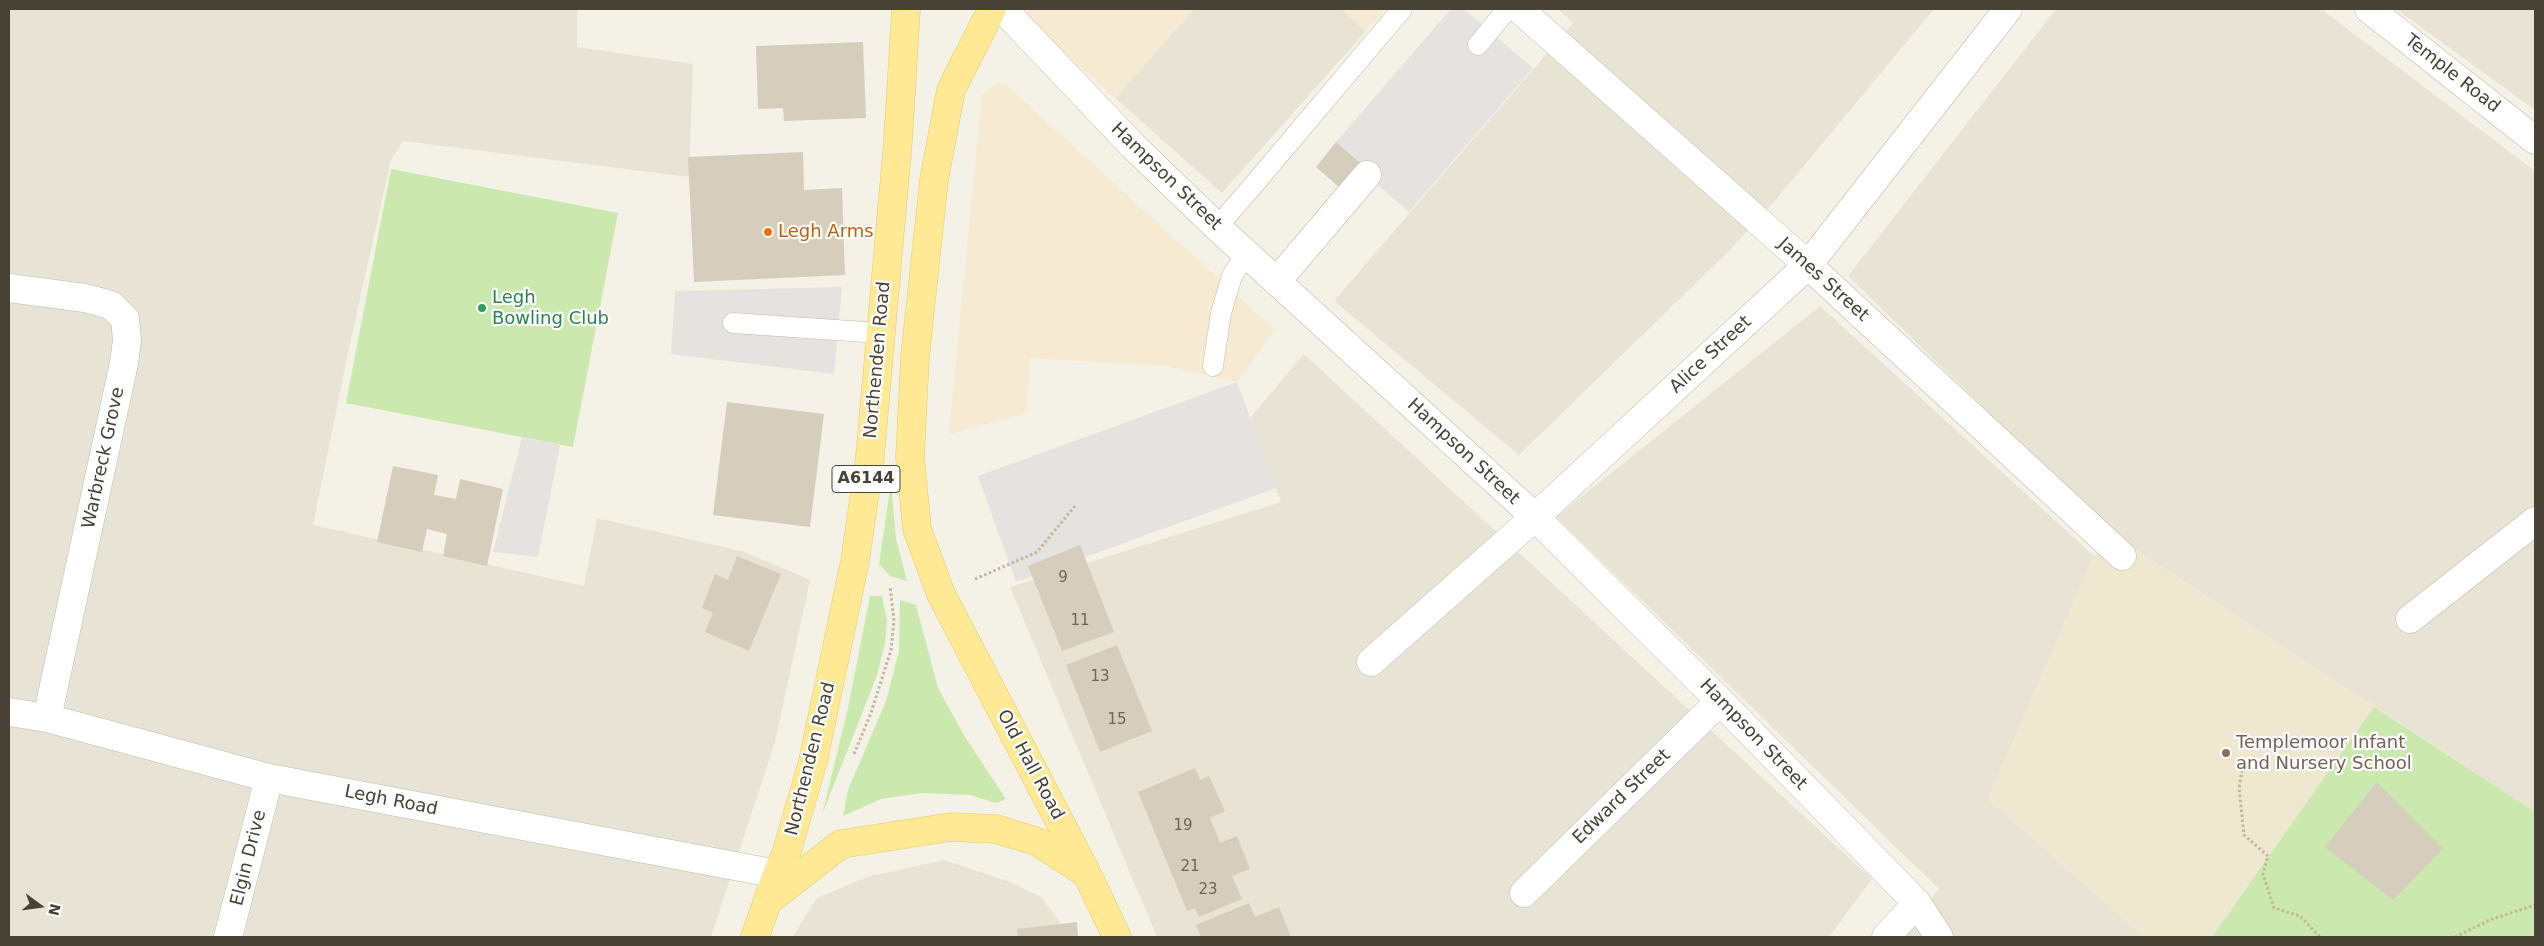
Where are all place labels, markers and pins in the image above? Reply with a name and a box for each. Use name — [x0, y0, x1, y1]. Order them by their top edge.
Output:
place label: Legh Arms — [778, 221, 874, 243]
marker: Legh Arms — [762, 226, 774, 238]
place label: Legh Bowling Club — [492, 287, 609, 330]
marker: Legh Bowling Club — [476, 302, 488, 314]
place label: Templemoor Infant and Nursery School — [2236, 732, 2412, 774]
marker: Templemoor Infant and Nursery School — [2220, 747, 2232, 759]

